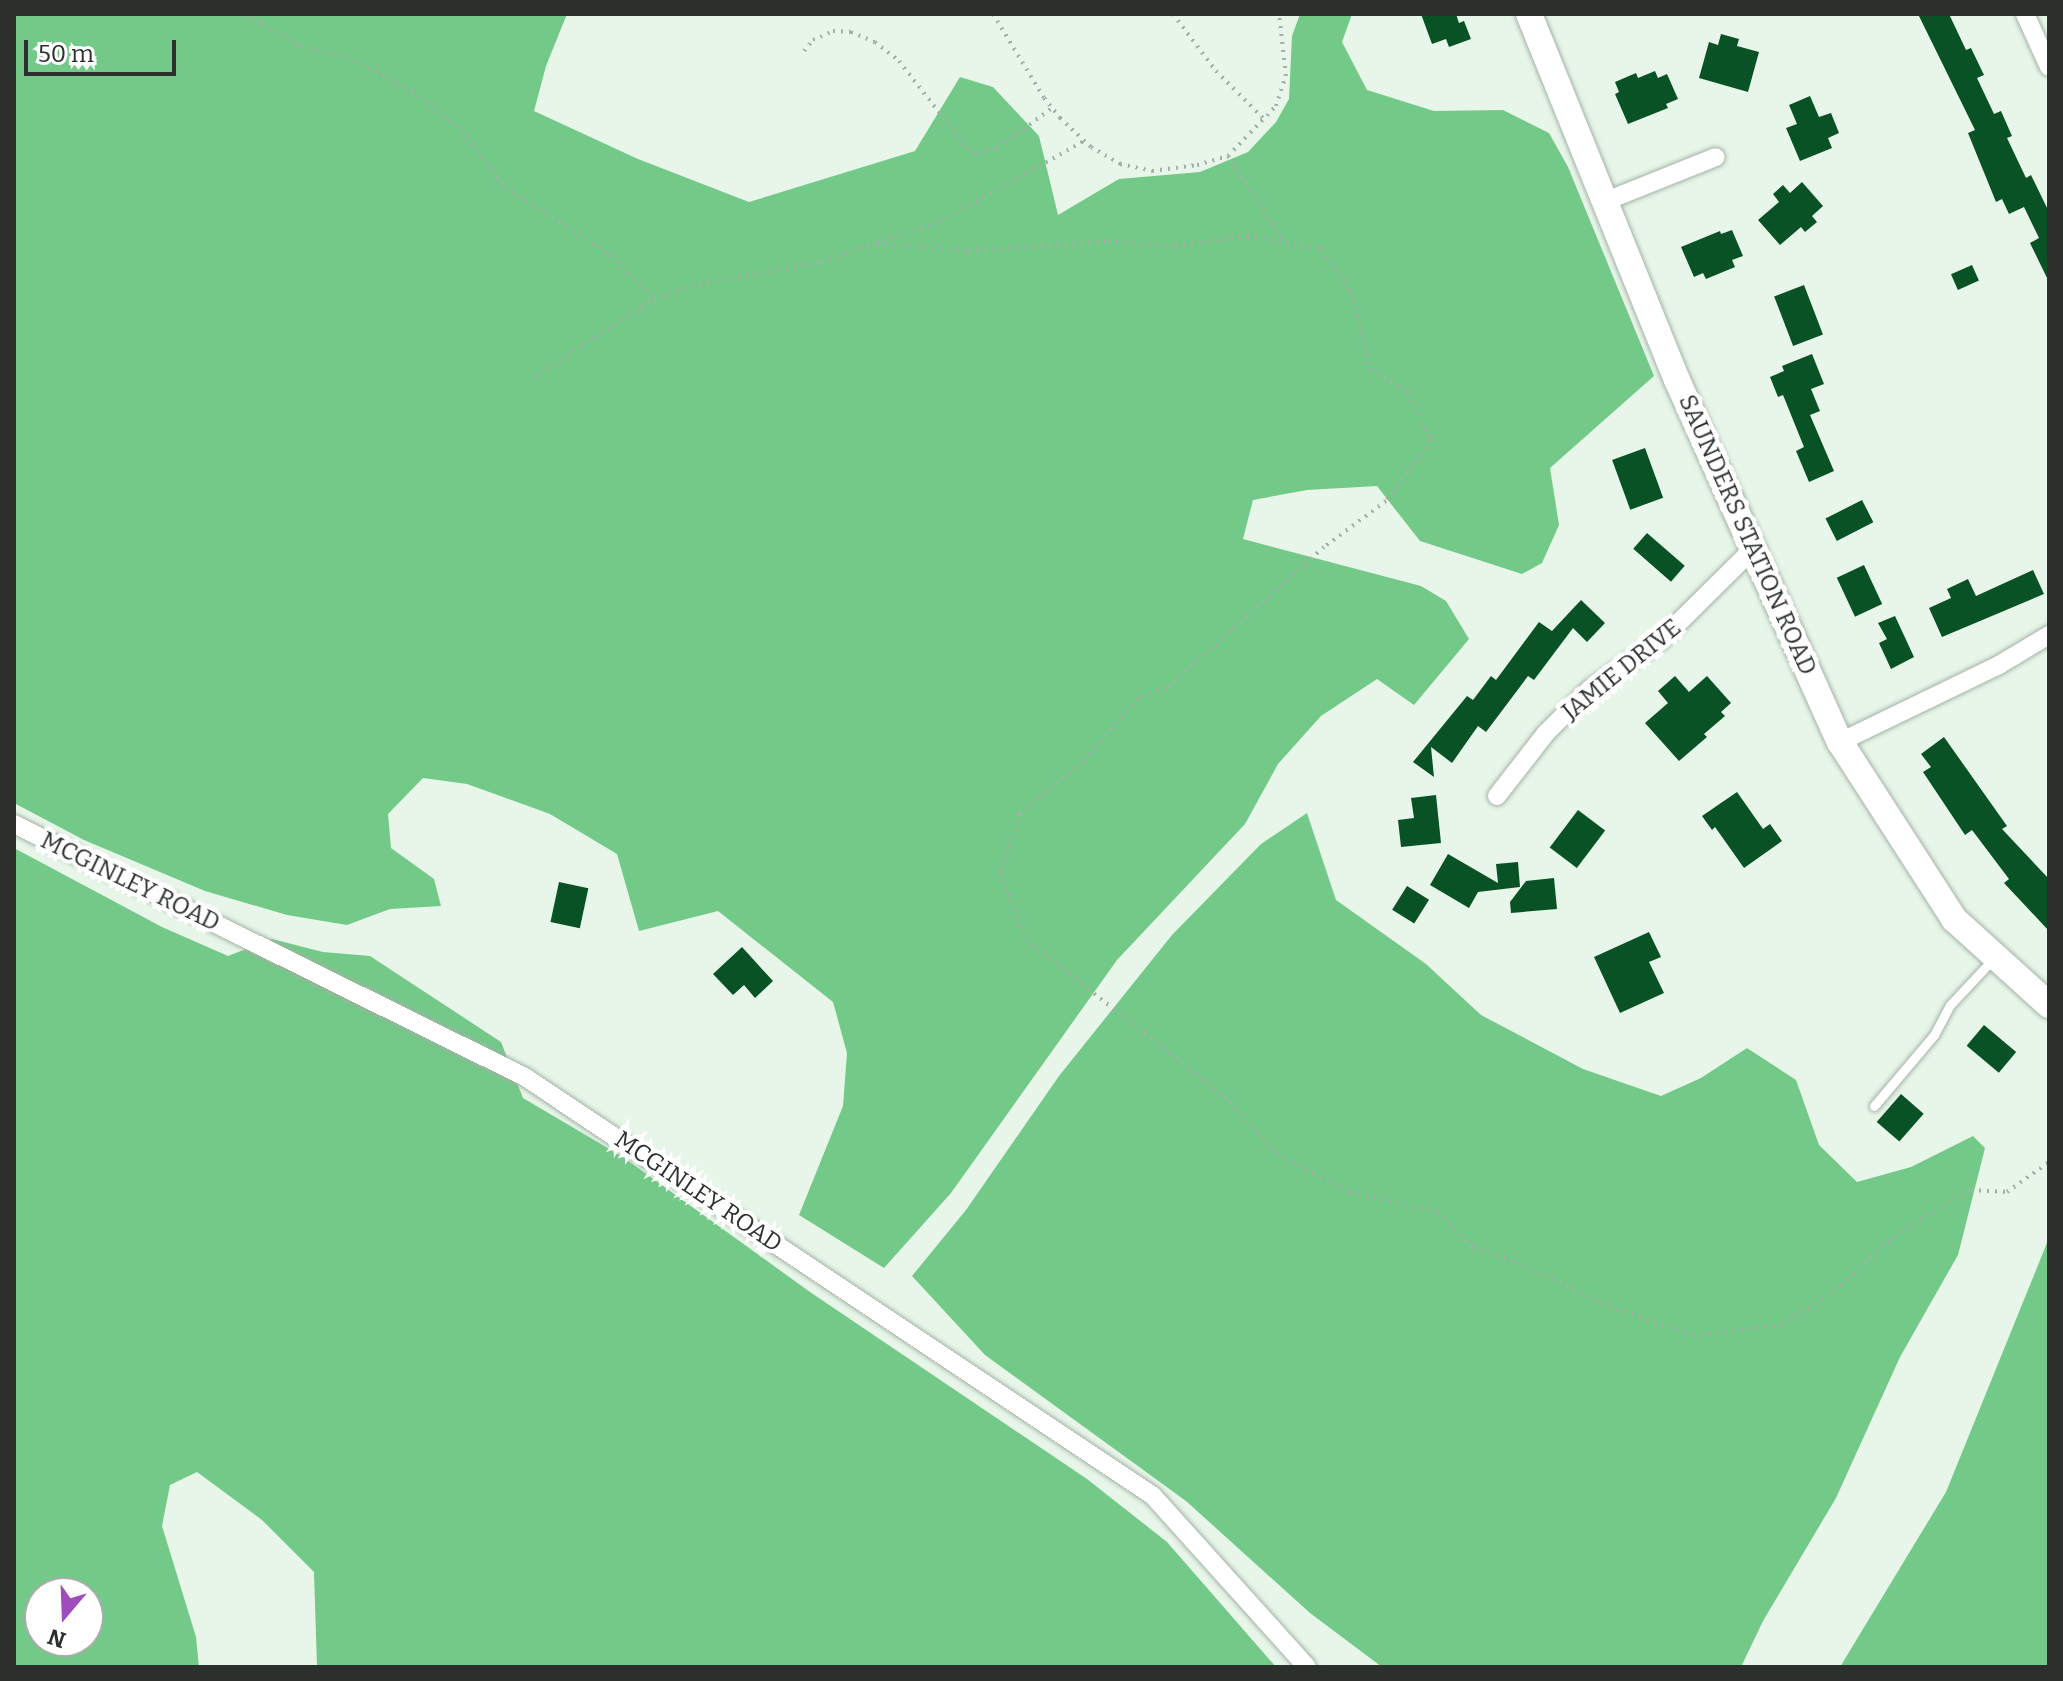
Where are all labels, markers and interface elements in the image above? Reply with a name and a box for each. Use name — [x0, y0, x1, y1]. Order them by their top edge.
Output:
scale bar — [28, 24, 180, 74]
text: 50 m — [38, 40, 94, 68]
street label: SAUNDERS STATION ROAD — [1672, 390, 1822, 680]
street label: JAMIE DRIVE — [1557, 613, 1687, 727]
street label: MCGINLEY ROAD — [36, 826, 224, 938]
street label: MCGINLEY ROAD — [609, 1125, 787, 1259]
north arrow — [24, 1577, 104, 1657]
text: N — [44, 1623, 69, 1654]

